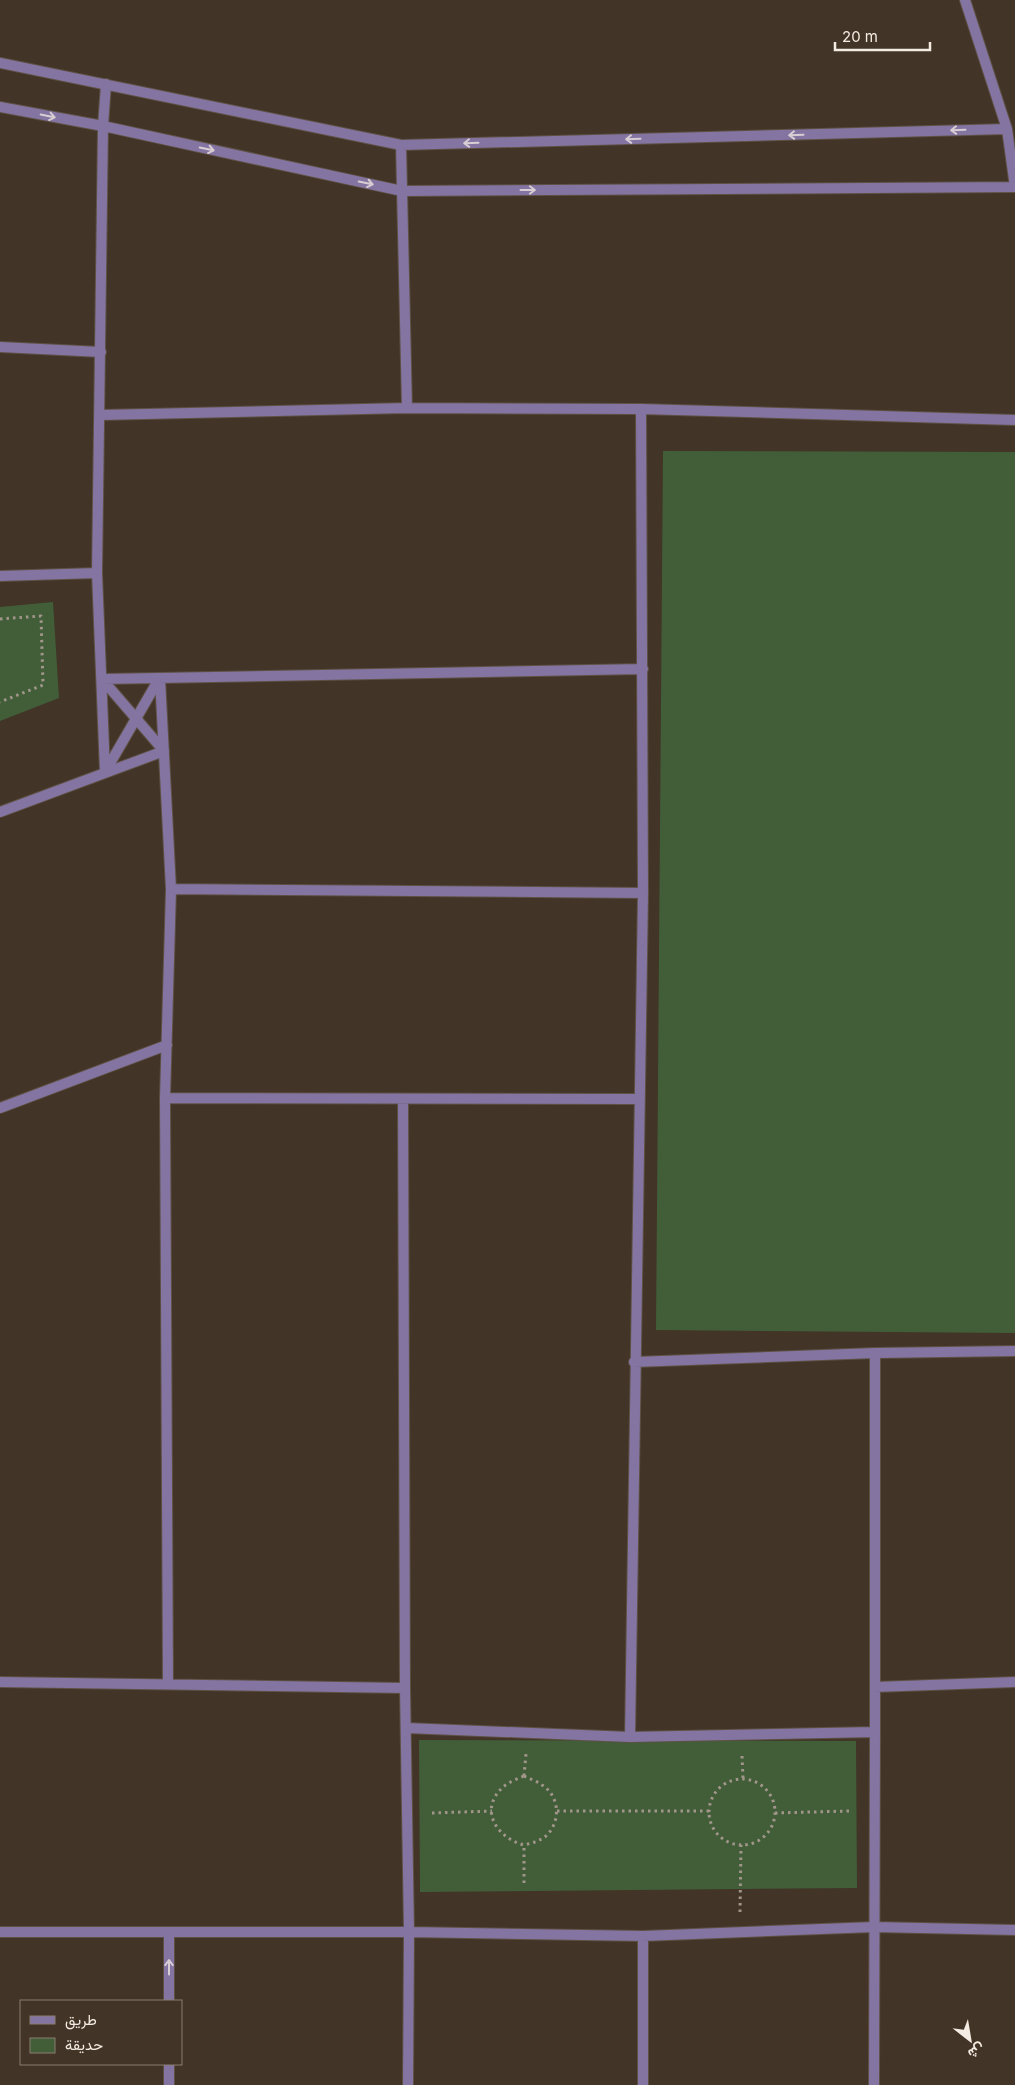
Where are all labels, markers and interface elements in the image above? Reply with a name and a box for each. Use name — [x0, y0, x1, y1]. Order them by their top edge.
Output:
scale bar — [835, 20, 930, 52]
text: 20 m — [842, 27, 878, 46]
one-way arrow — [40, 112, 56, 122]
one-way arrow — [951, 125, 967, 135]
one-way arrow — [788, 130, 804, 139]
one-way arrow — [626, 134, 642, 144]
one-way arrow — [463, 139, 479, 148]
one-way arrow — [199, 145, 215, 154]
one-way arrow — [358, 179, 374, 188]
one-way arrow — [519, 185, 535, 195]
one-way arrow — [164, 1959, 174, 1975]
legend — [20, 2000, 182, 2065]
text: طريق — [65, 2010, 97, 2030]
north arrow — [945, 2015, 995, 2065]
text: حديقة — [65, 2035, 103, 2054]
text: ش — [965, 2039, 989, 2063]

